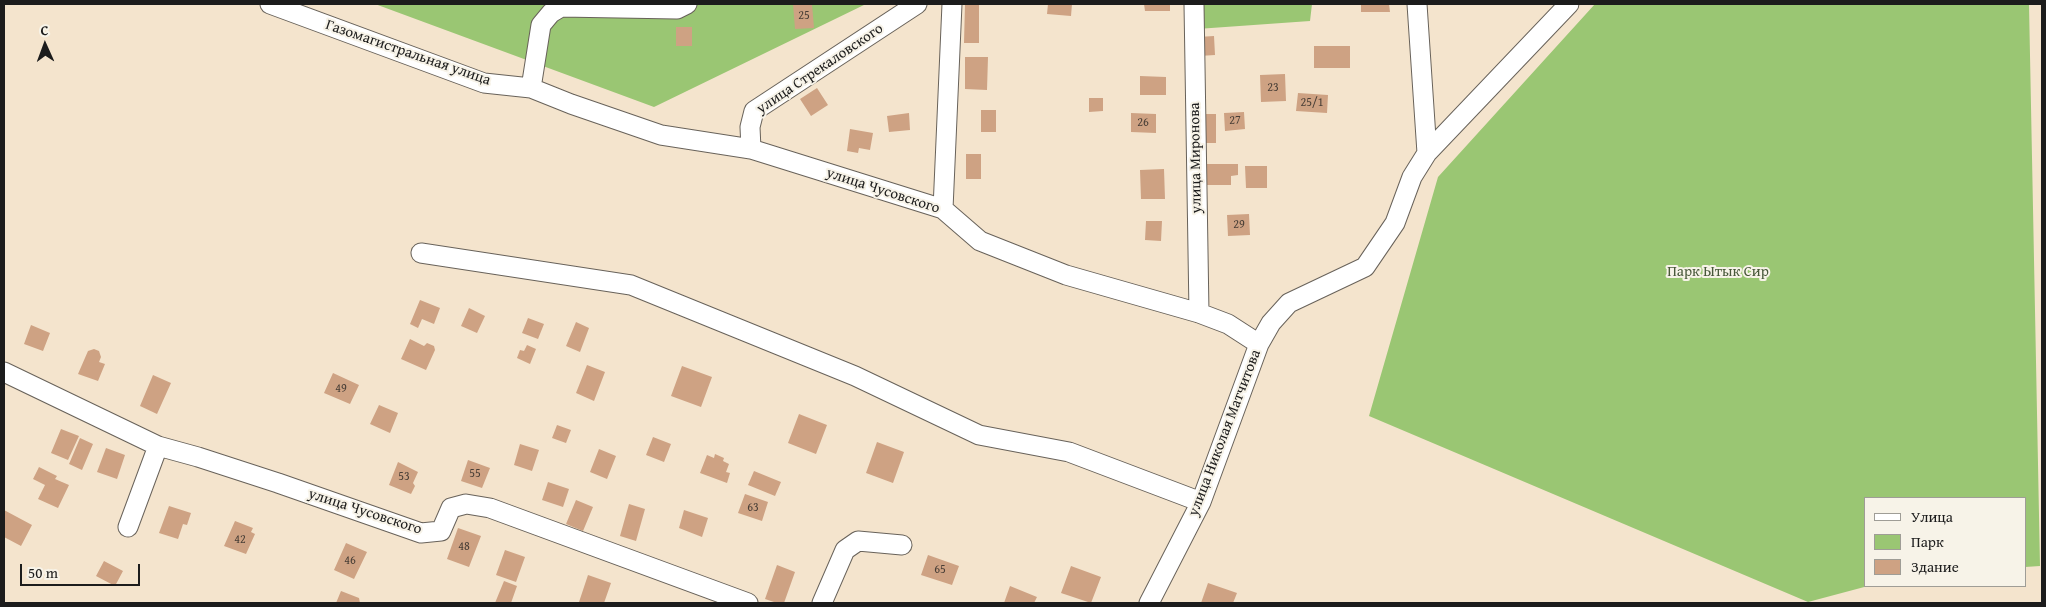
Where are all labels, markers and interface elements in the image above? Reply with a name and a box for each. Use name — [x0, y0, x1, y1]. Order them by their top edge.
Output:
house number: 25 — [798, 9, 810, 23]
street label: Газомагистральная улица — [323, 16, 493, 90]
north arrow — [20, 20, 70, 70]
text: С — [40, 20, 49, 40]
street label: улица Стрекаловского — [753, 20, 887, 118]
house number: 23 — [1267, 81, 1279, 95]
house number: 25/1 — [1301, 96, 1323, 110]
street label: улица Миронова — [1186, 102, 1206, 214]
house number: 27 — [1229, 114, 1241, 128]
house number: 26 — [1137, 116, 1149, 130]
street label: улица Чусовского — [824, 164, 942, 218]
house number: 29 — [1233, 218, 1245, 232]
park label: Парк Ытык Сир — [1667, 263, 1769, 281]
street label: улица Николая Матчитова — [1185, 347, 1265, 519]
house number: 49 — [335, 382, 347, 396]
house number: 55 — [469, 467, 481, 481]
house number: 53 — [398, 470, 410, 484]
street label: улица Чусовского — [306, 485, 424, 539]
legend — [1864, 497, 2026, 587]
house number: 63 — [747, 501, 759, 515]
text: Улица — [1911, 506, 1953, 527]
text: Парк — [1911, 531, 1944, 552]
house number: 42 — [234, 533, 246, 547]
house number: 48 — [458, 540, 470, 554]
scale bar — [22, 554, 142, 586]
house number: 46 — [344, 554, 356, 568]
text: Здание — [1911, 556, 1959, 577]
text: 50 m — [28, 562, 58, 583]
house number: 65 — [934, 563, 946, 577]

